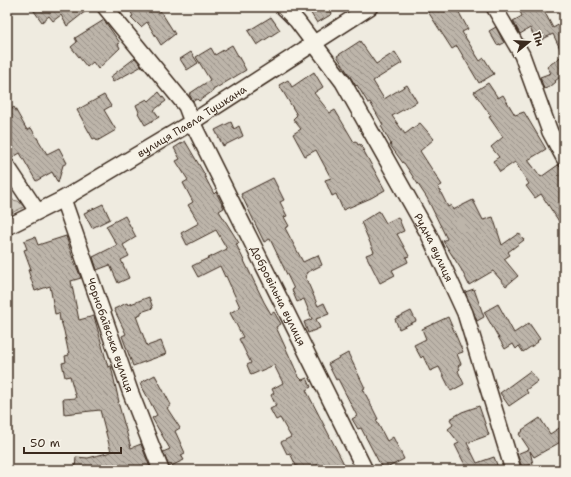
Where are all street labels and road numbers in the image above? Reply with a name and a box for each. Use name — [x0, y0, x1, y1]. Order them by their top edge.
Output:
street label: вулиця Павла Тушкана — [134, 81, 249, 161]
street label: Рудна вулиця — [411, 210, 457, 284]
street label: Добровільна вулиця — [247, 243, 310, 348]
street label: Чорнобаївська вулиця — [84, 276, 137, 394]

